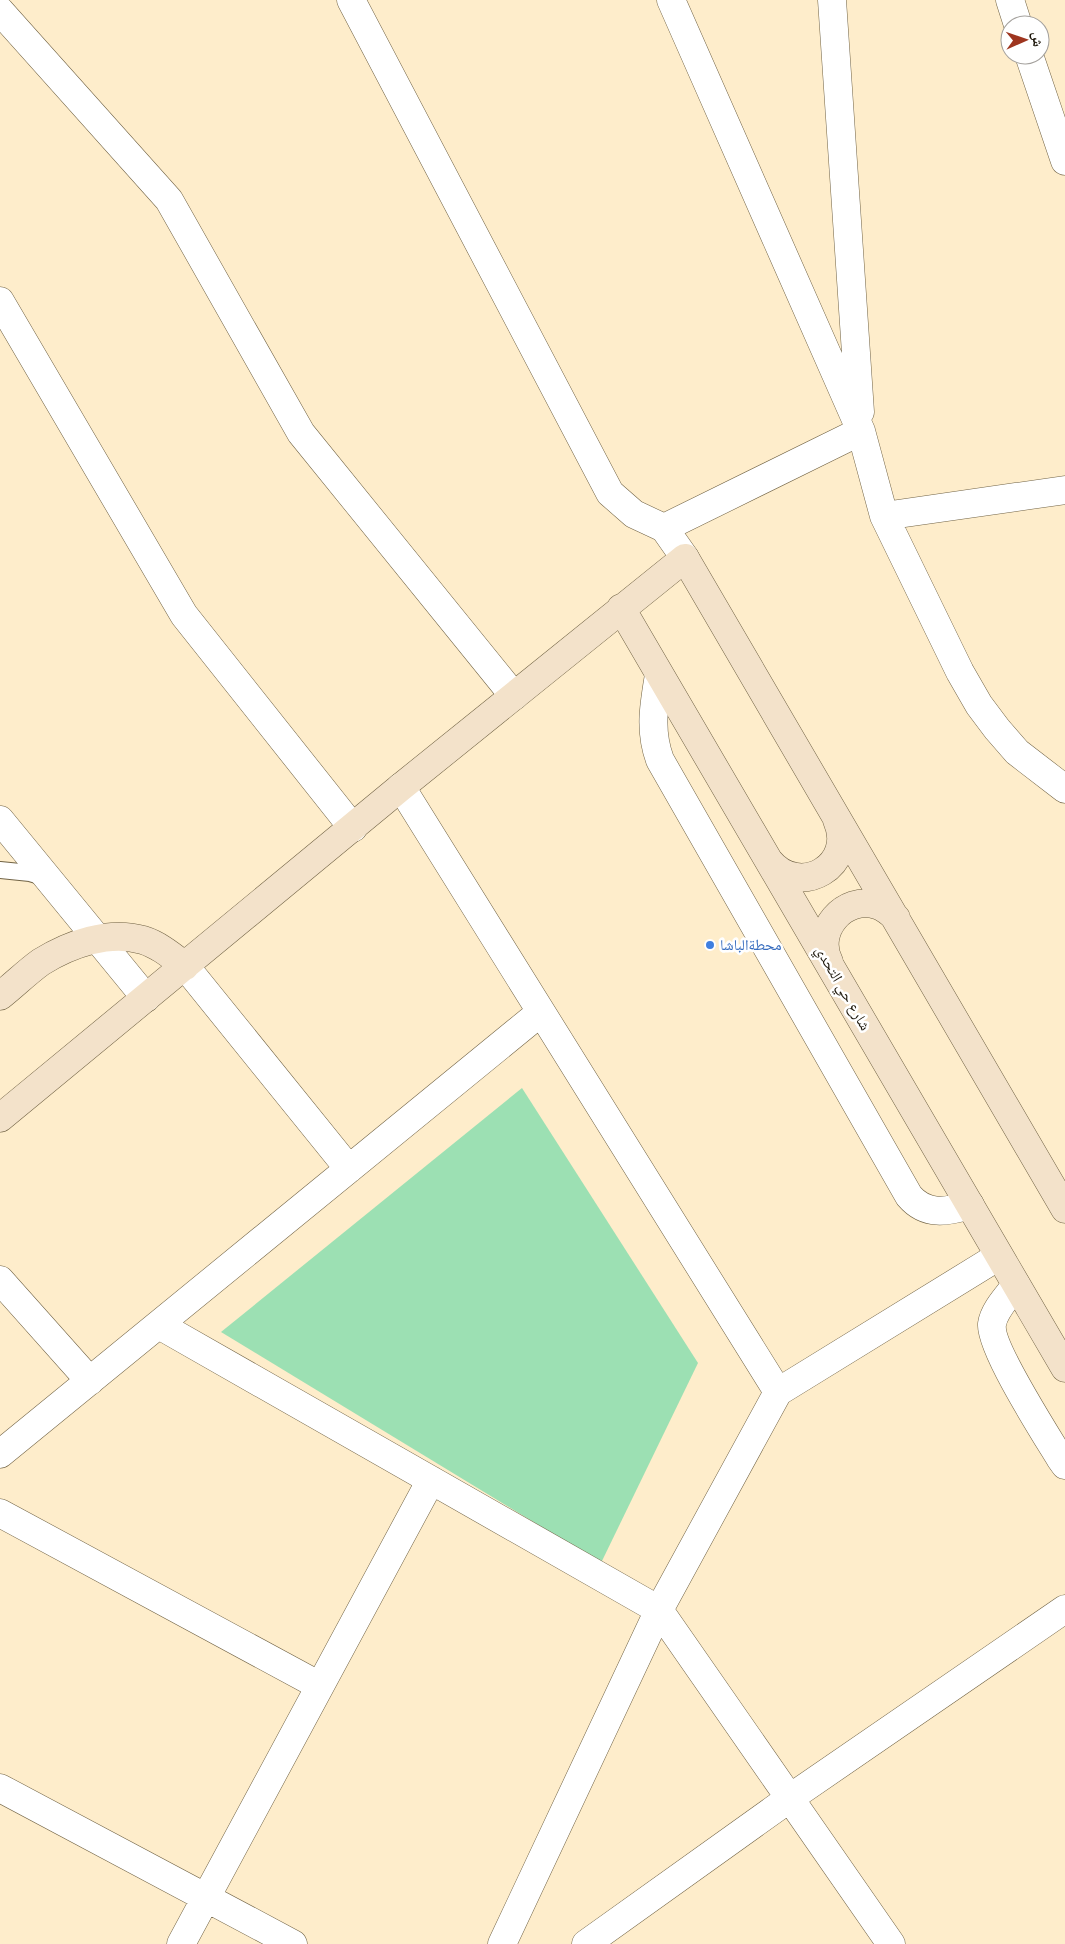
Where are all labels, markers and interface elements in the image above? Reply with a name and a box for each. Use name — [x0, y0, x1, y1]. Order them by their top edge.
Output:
north arrow — [1000, 15, 1050, 65]
text: ش — [1029, 32, 1047, 47]
place label: محطةالباشا — [720, 935, 782, 954]
marker: محطةالباشا — [704, 939, 716, 951]
street label: شارع حي التحدي — [809, 942, 875, 1035]

